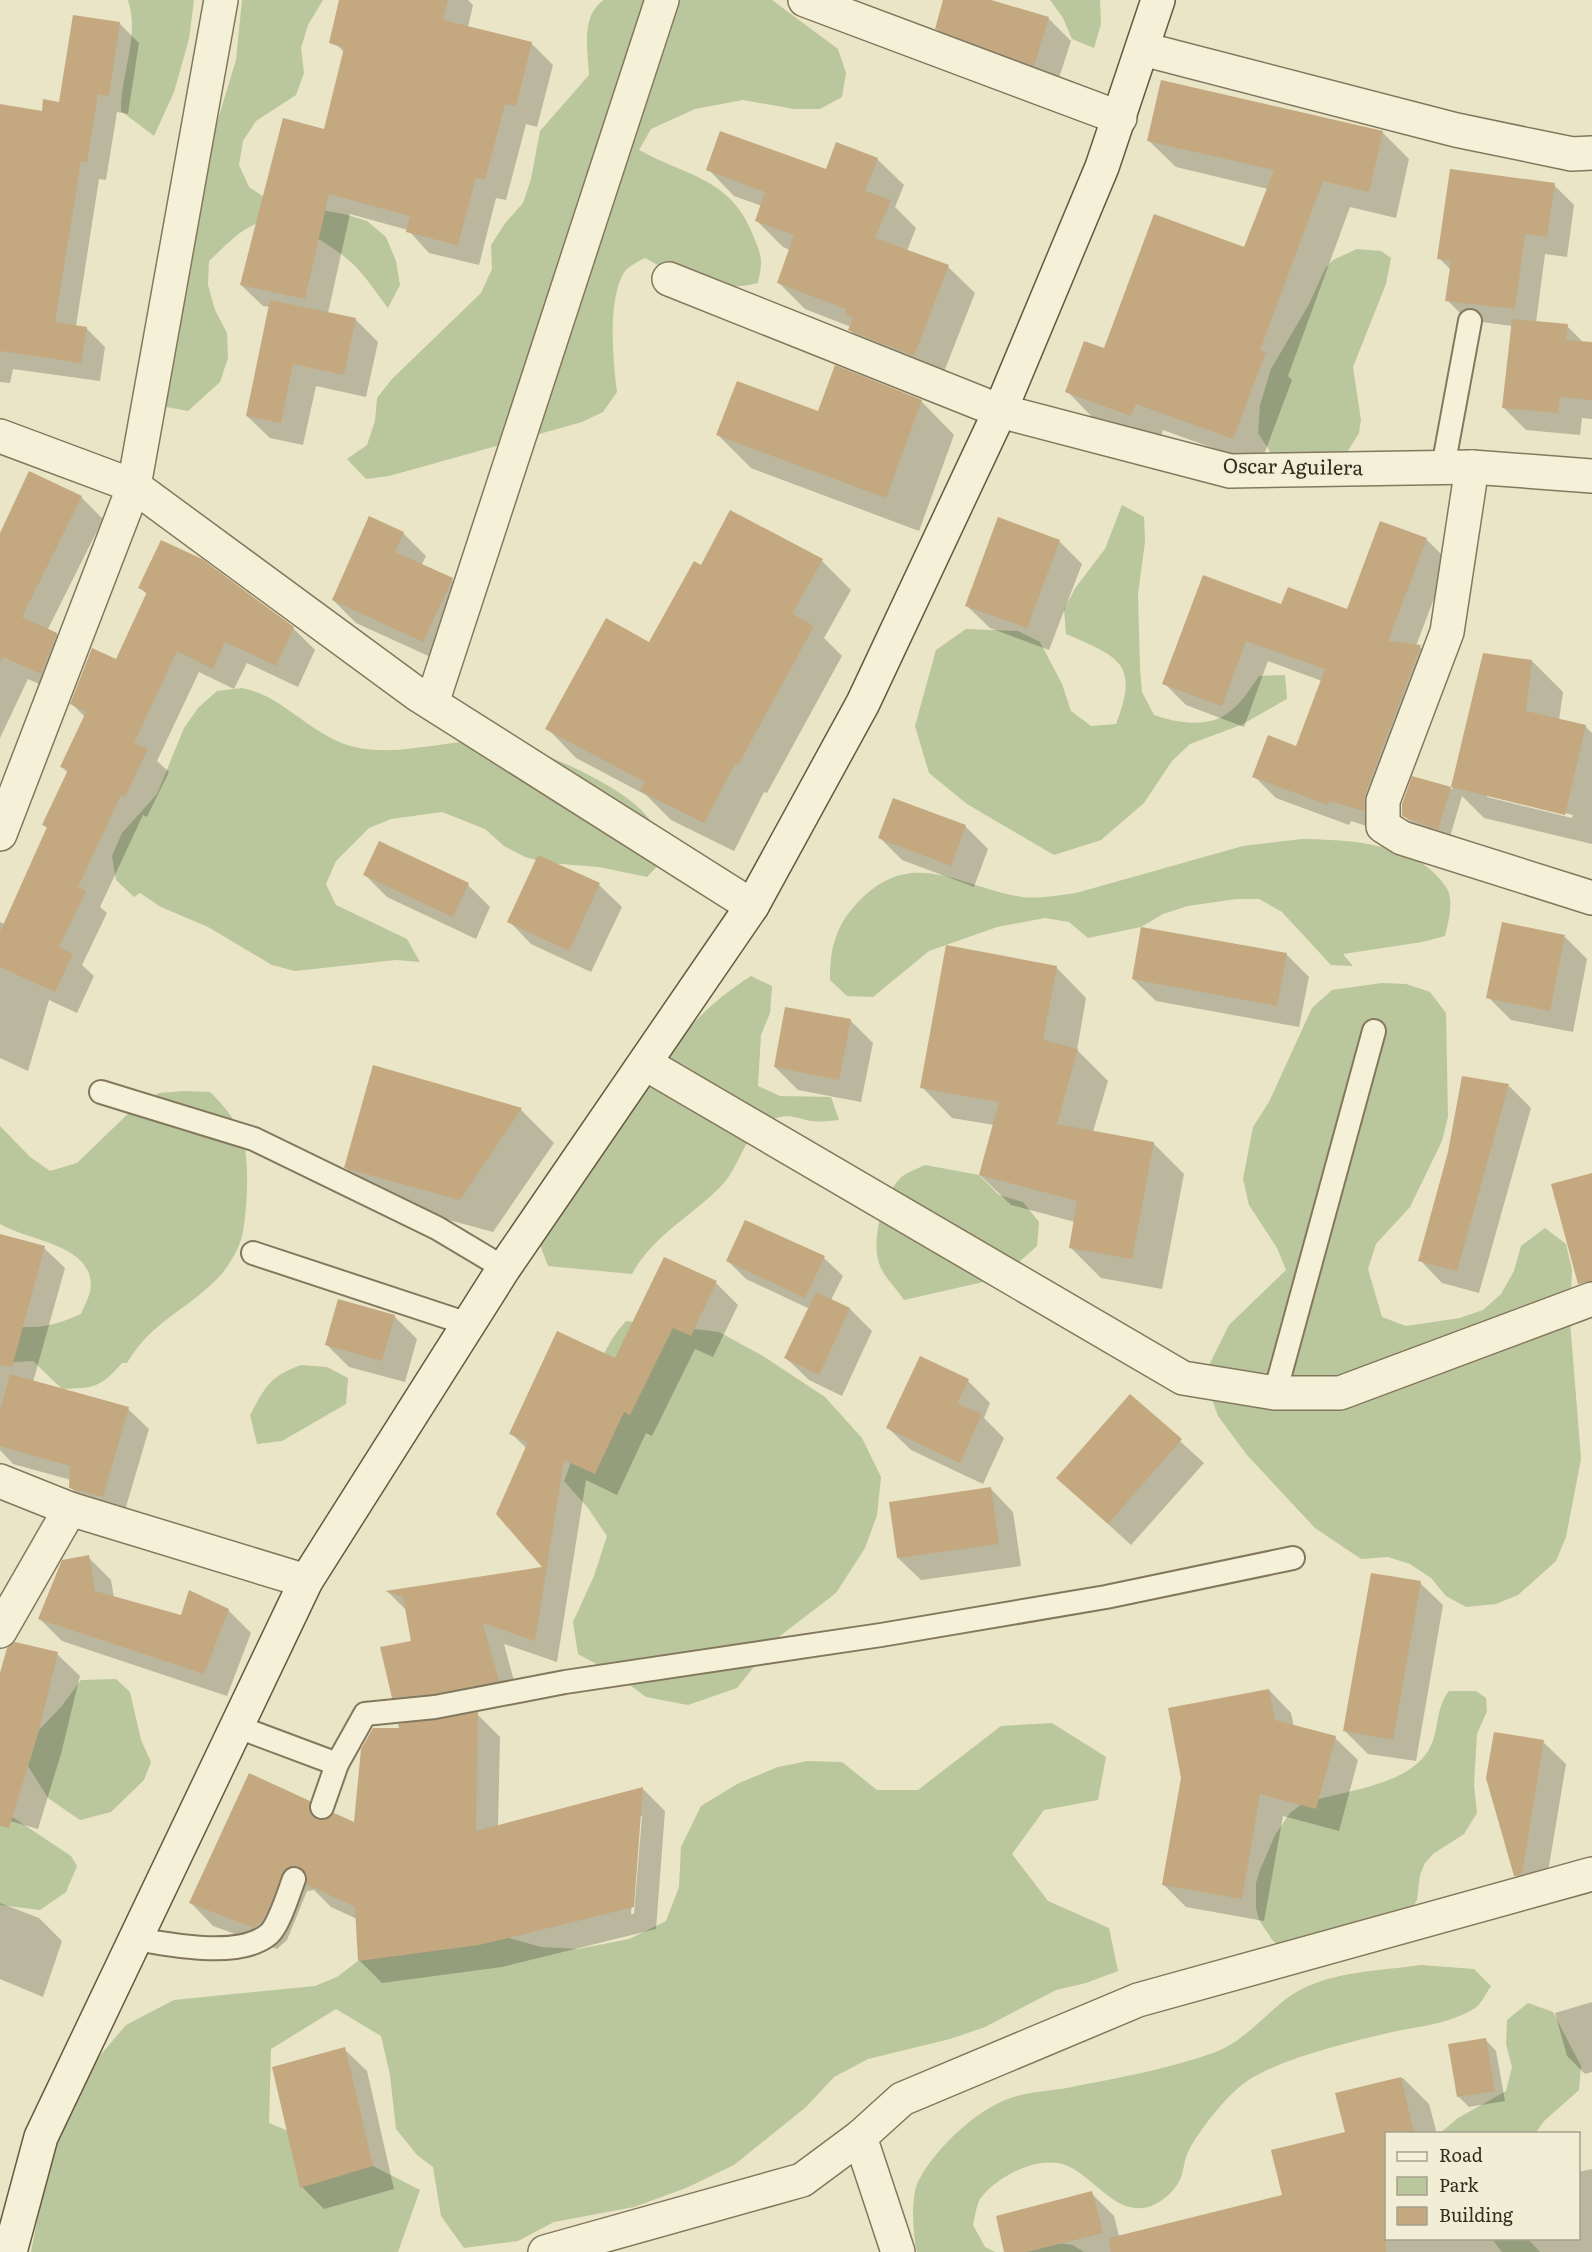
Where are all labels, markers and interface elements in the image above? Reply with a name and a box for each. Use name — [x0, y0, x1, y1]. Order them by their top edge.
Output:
street label: Oscar Aguilera — [1223, 449, 1364, 481]
legend — [1385, 2132, 1580, 2240]
text: Road — [1439, 2141, 1483, 2168]
text: Park — [1439, 2171, 1480, 2198]
text: Building — [1439, 2201, 1514, 2228]

